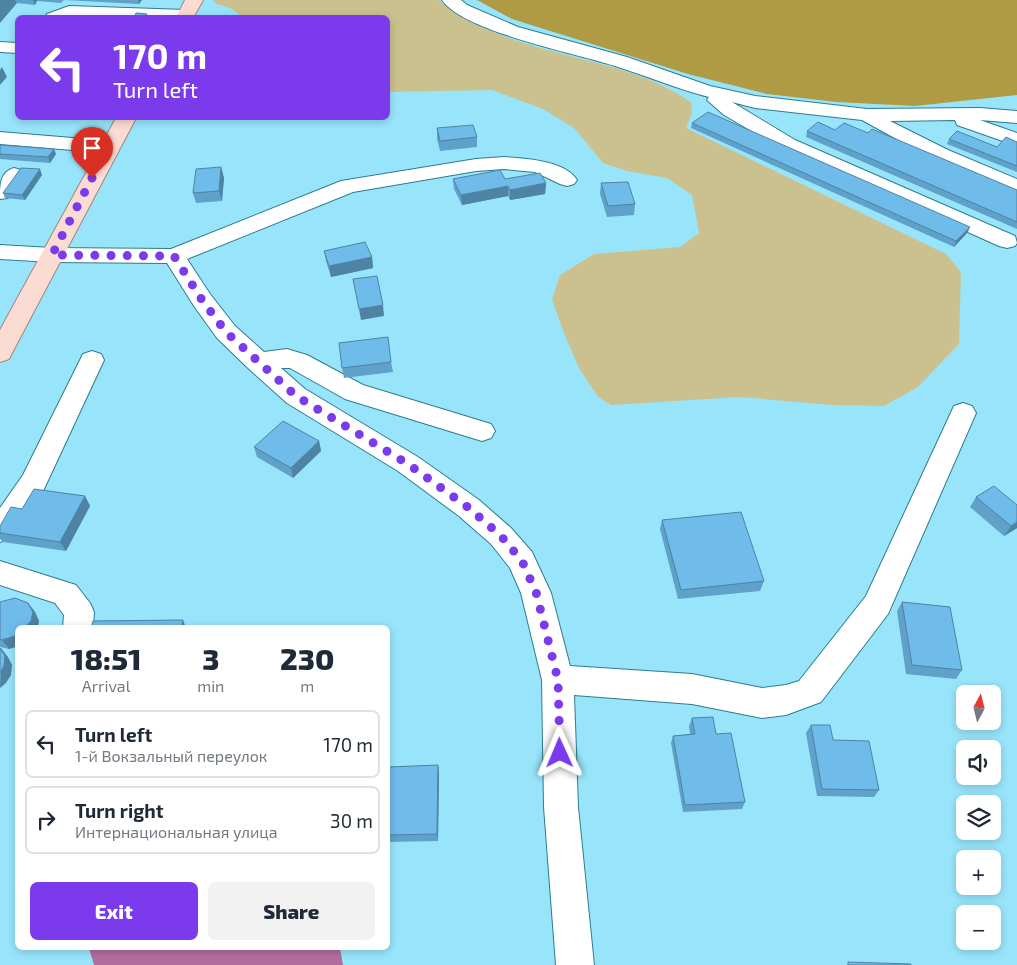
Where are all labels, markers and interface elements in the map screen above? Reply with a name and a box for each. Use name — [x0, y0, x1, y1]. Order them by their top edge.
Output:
text: 170 m — [113, 34, 207, 76]
icon: left — [30, 35, 95, 100]
text: Turn left — [113, 76, 198, 102]
pin — [71, 127, 113, 178]
icon: arrive — [78, 134, 106, 162]
text: 18:51 — [71, 640, 142, 676]
text: 3 — [202, 640, 219, 676]
text: 230 — [280, 640, 334, 676]
text: Arrival — [82, 676, 130, 695]
text: min — [197, 676, 224, 695]
text: m — [300, 676, 314, 695]
north arrow — [956, 685, 1001, 730]
map controls — [956, 685, 1001, 950]
text: Turn left — [75, 723, 152, 746]
position arrow — [533, 726, 585, 778]
icon: left — [32, 730, 60, 758]
text: 170 m — [323, 733, 373, 756]
button: sound — [956, 740, 1001, 785]
text: 1-й Вокзальный переулок — [75, 746, 267, 765]
button: layers — [956, 795, 1001, 840]
text: Turn right — [75, 799, 163, 822]
icon: right — [32, 806, 60, 834]
text: 30 m — [330, 809, 373, 832]
text: Интернациональная улица — [75, 822, 278, 841]
button: + — [956, 850, 1001, 895]
button: Exit — [30, 882, 198, 940]
button: Share — [208, 882, 375, 940]
button: − — [956, 905, 1001, 950]

